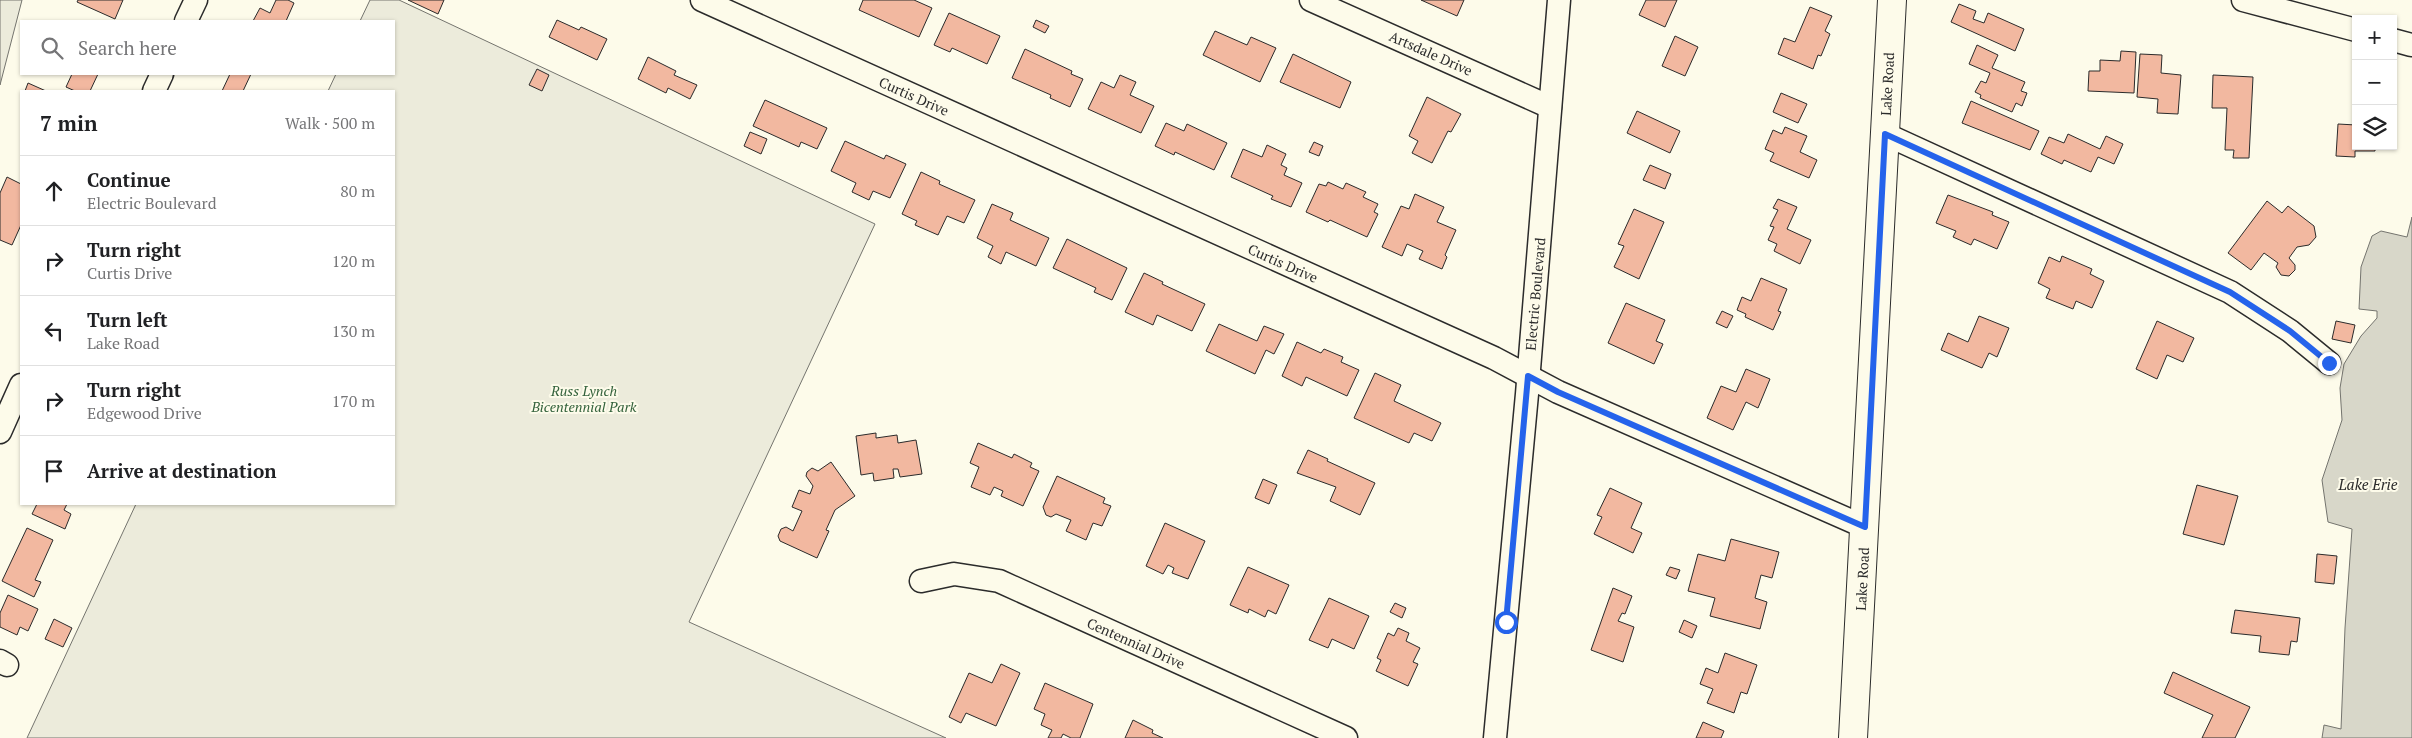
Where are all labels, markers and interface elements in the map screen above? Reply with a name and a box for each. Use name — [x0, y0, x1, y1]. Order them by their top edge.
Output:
map controls — [2352, 15, 2397, 150]
button: + — [2352, 15, 2397, 60]
search box — [20, 20, 395, 75]
street label: Artsdale Drive — [1386, 26, 1476, 80]
icon: search — [38, 34, 66, 62]
text: Search here — [78, 35, 177, 60]
street label: Lake Road — [1876, 52, 1898, 116]
button: − — [2352, 60, 2397, 105]
street label: Curtis Drive — [876, 72, 952, 120]
button: layers — [2352, 105, 2397, 150]
text: 7 min — [40, 109, 97, 137]
text: Walk · 500 m — [285, 112, 375, 134]
text: Continue — [87, 167, 171, 192]
icon: ahead — [40, 177, 68, 205]
text: 80 m — [340, 180, 375, 202]
text: Electric Boulevard — [87, 192, 217, 214]
text: Turn right — [87, 237, 181, 262]
street label: Electric Boulevard — [1521, 237, 1549, 351]
street label: Curtis Drive — [1245, 239, 1321, 287]
icon: right — [40, 247, 68, 275]
text: 120 m — [332, 250, 375, 272]
text: Curtis Drive — [87, 262, 172, 284]
text: Turn left — [87, 307, 168, 332]
icon: left — [40, 317, 68, 345]
text: 130 m — [332, 320, 375, 342]
text: Lake Road — [87, 332, 160, 354]
route end — [2318, 352, 2341, 375]
text: Turn right — [87, 377, 181, 402]
park label: Russ Lynch Bicentennial Park — [530, 381, 637, 416]
icon: right — [40, 387, 68, 415]
text: 170 m — [332, 390, 375, 412]
text: Edgewood Drive — [87, 402, 202, 424]
icon: arrive — [40, 457, 68, 485]
text: Arrive at destination — [87, 458, 276, 483]
water label: Lake Erie — [2338, 474, 2398, 494]
street label: Lake Road — [1851, 547, 1873, 611]
route start — [1495, 611, 1518, 634]
street label: Centennial Drive — [1084, 613, 1188, 673]

